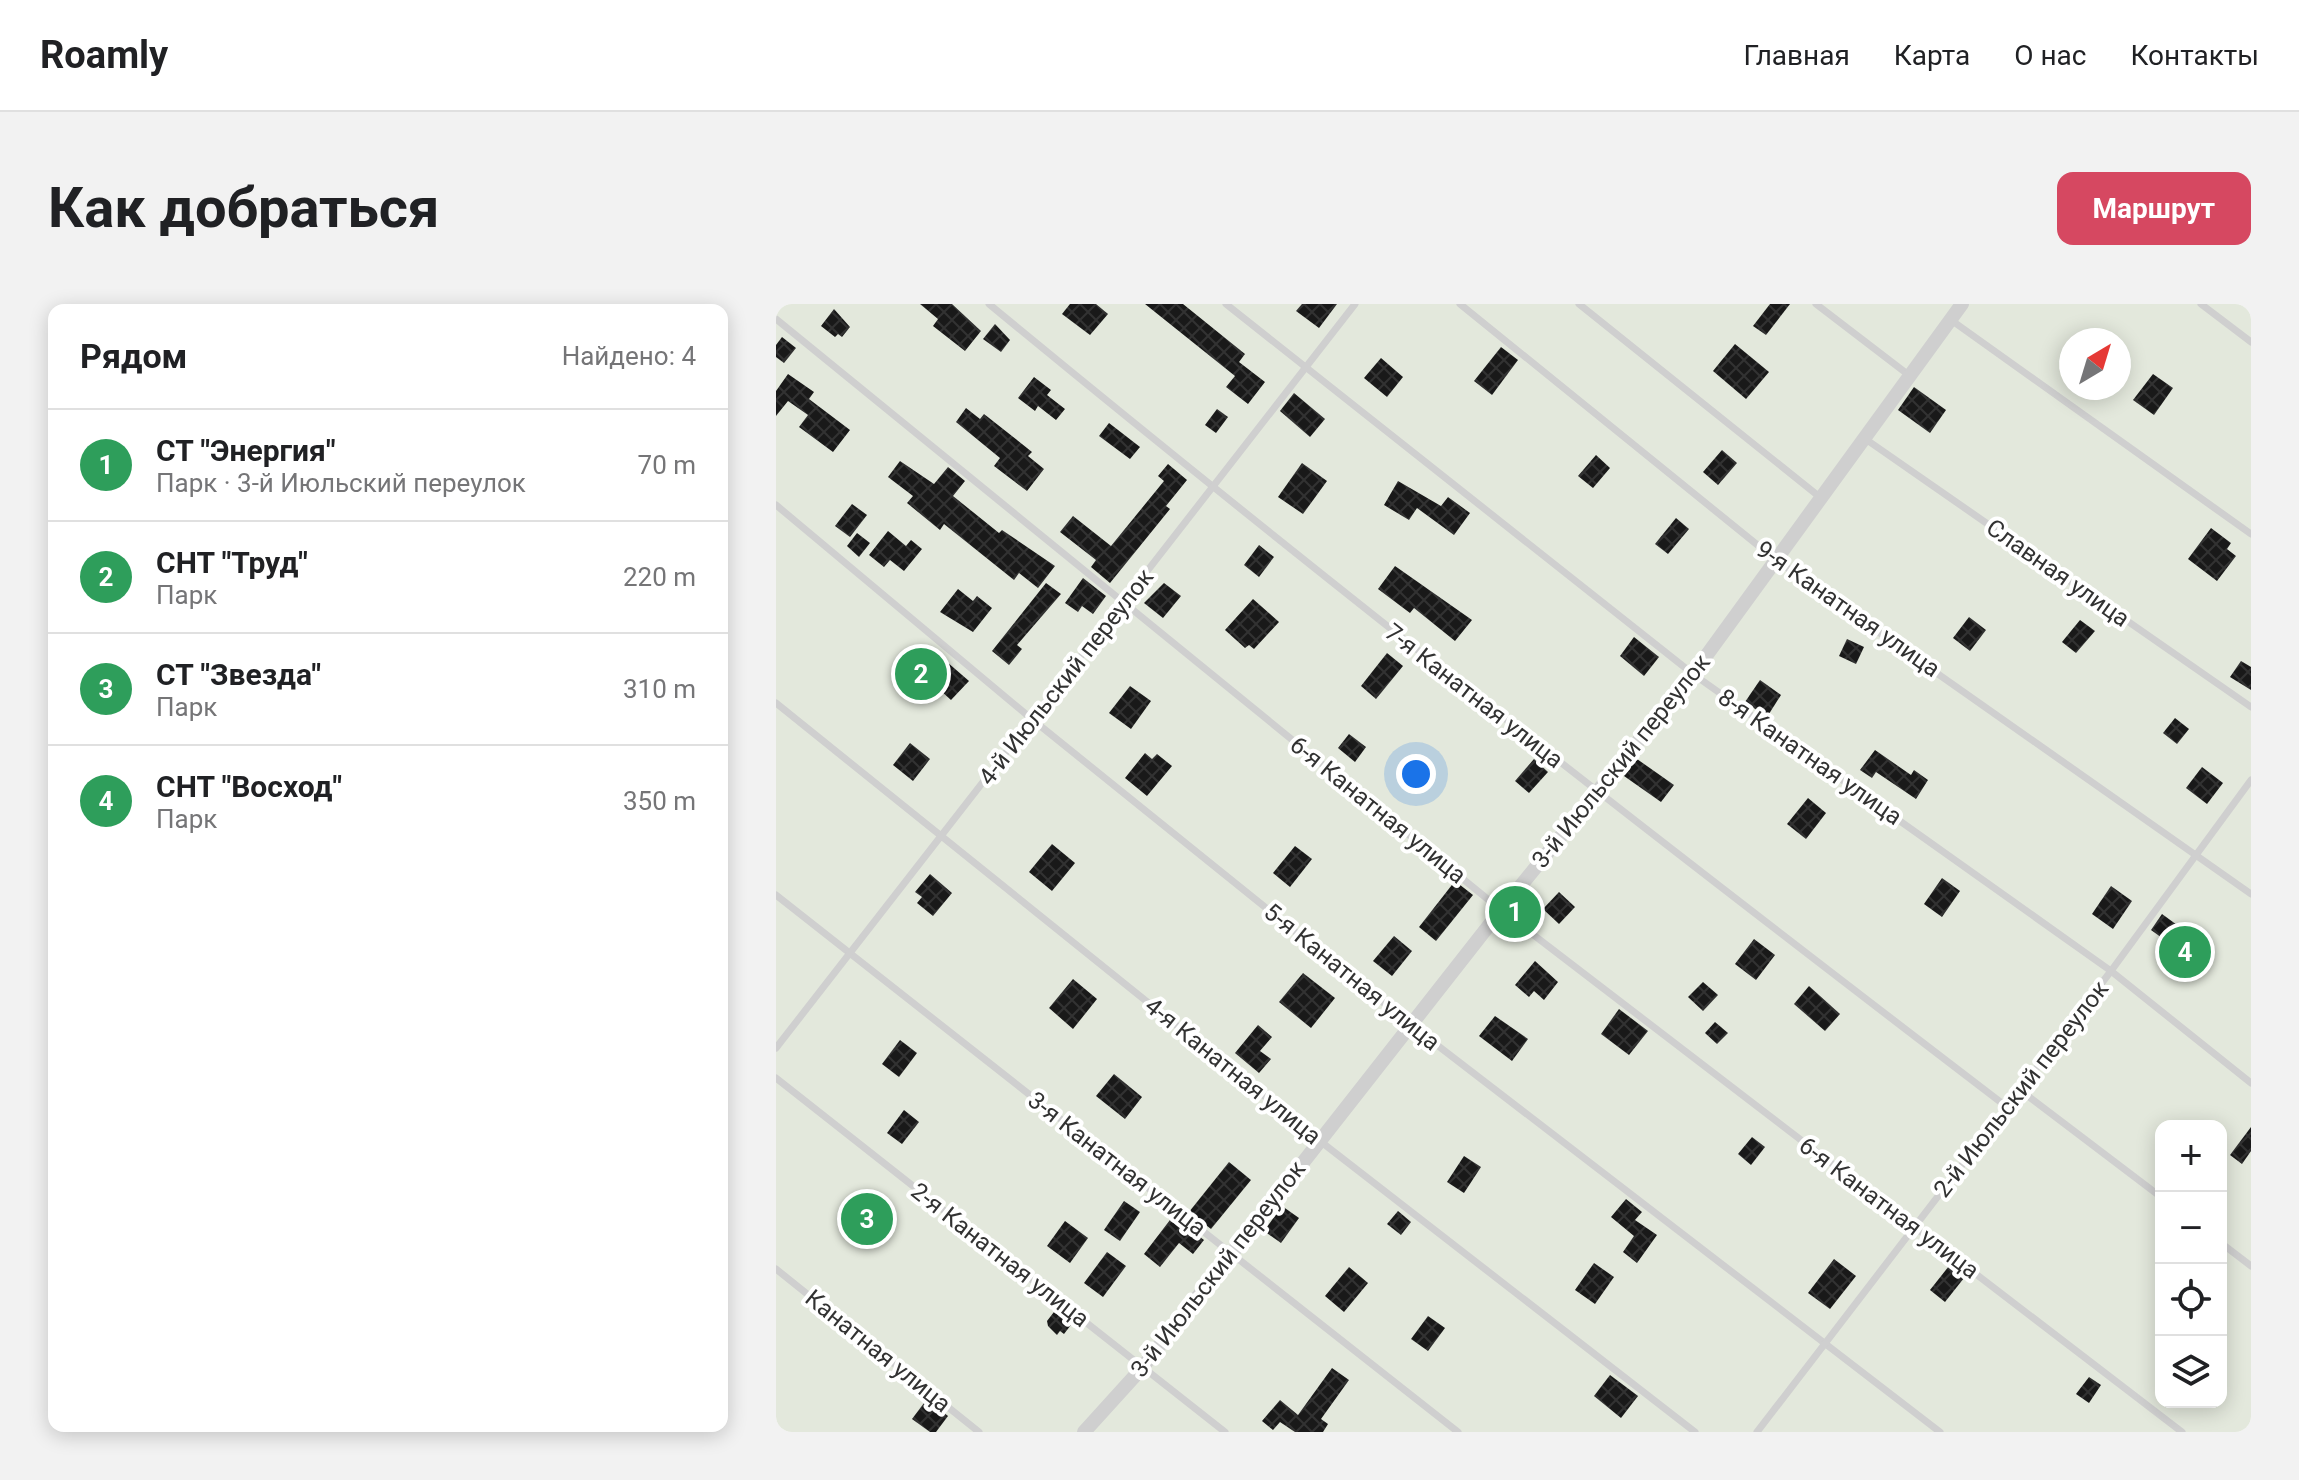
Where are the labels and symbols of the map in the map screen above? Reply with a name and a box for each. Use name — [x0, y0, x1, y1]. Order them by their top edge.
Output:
north arrow — [2059, 328, 2131, 400]
street label: Славная улица — [1981, 513, 2135, 633]
street label: 9-я Канатная улица — [1751, 535, 1945, 683]
street label: 4-й Июльский переулок — [973, 563, 1159, 791]
street label: 7-я Канатная улица — [1380, 618, 1568, 774]
pin: 2 — [895, 644, 947, 704]
street label: 3-й Июльский переулок — [1526, 649, 1716, 873]
street label: 8-я Канатная улица — [1713, 683, 1907, 831]
street label: 6-я Канатная улица — [1285, 731, 1471, 889]
your location — [1396, 754, 1436, 794]
pin: 1 — [1489, 882, 1541, 942]
street label: 5-я Канатная улица — [1259, 898, 1445, 1056]
pin: 4 — [2159, 922, 2211, 982]
street label: 2-й Июльский переулок — [1928, 975, 2114, 1203]
street label: 4-я Канатная улица — [1140, 992, 1326, 1150]
street label: 3-я Канатная улица — [1023, 1086, 1211, 1242]
street label: 6-я Канатная улица — [1794, 1131, 1984, 1285]
street label: 3-й Июльский переулок — [1125, 1155, 1311, 1383]
street label: 2-я Канатная улица — [906, 1177, 1094, 1333]
pin: 3 — [841, 1189, 893, 1249]
street label: Канатная улица — [800, 1284, 956, 1418]

